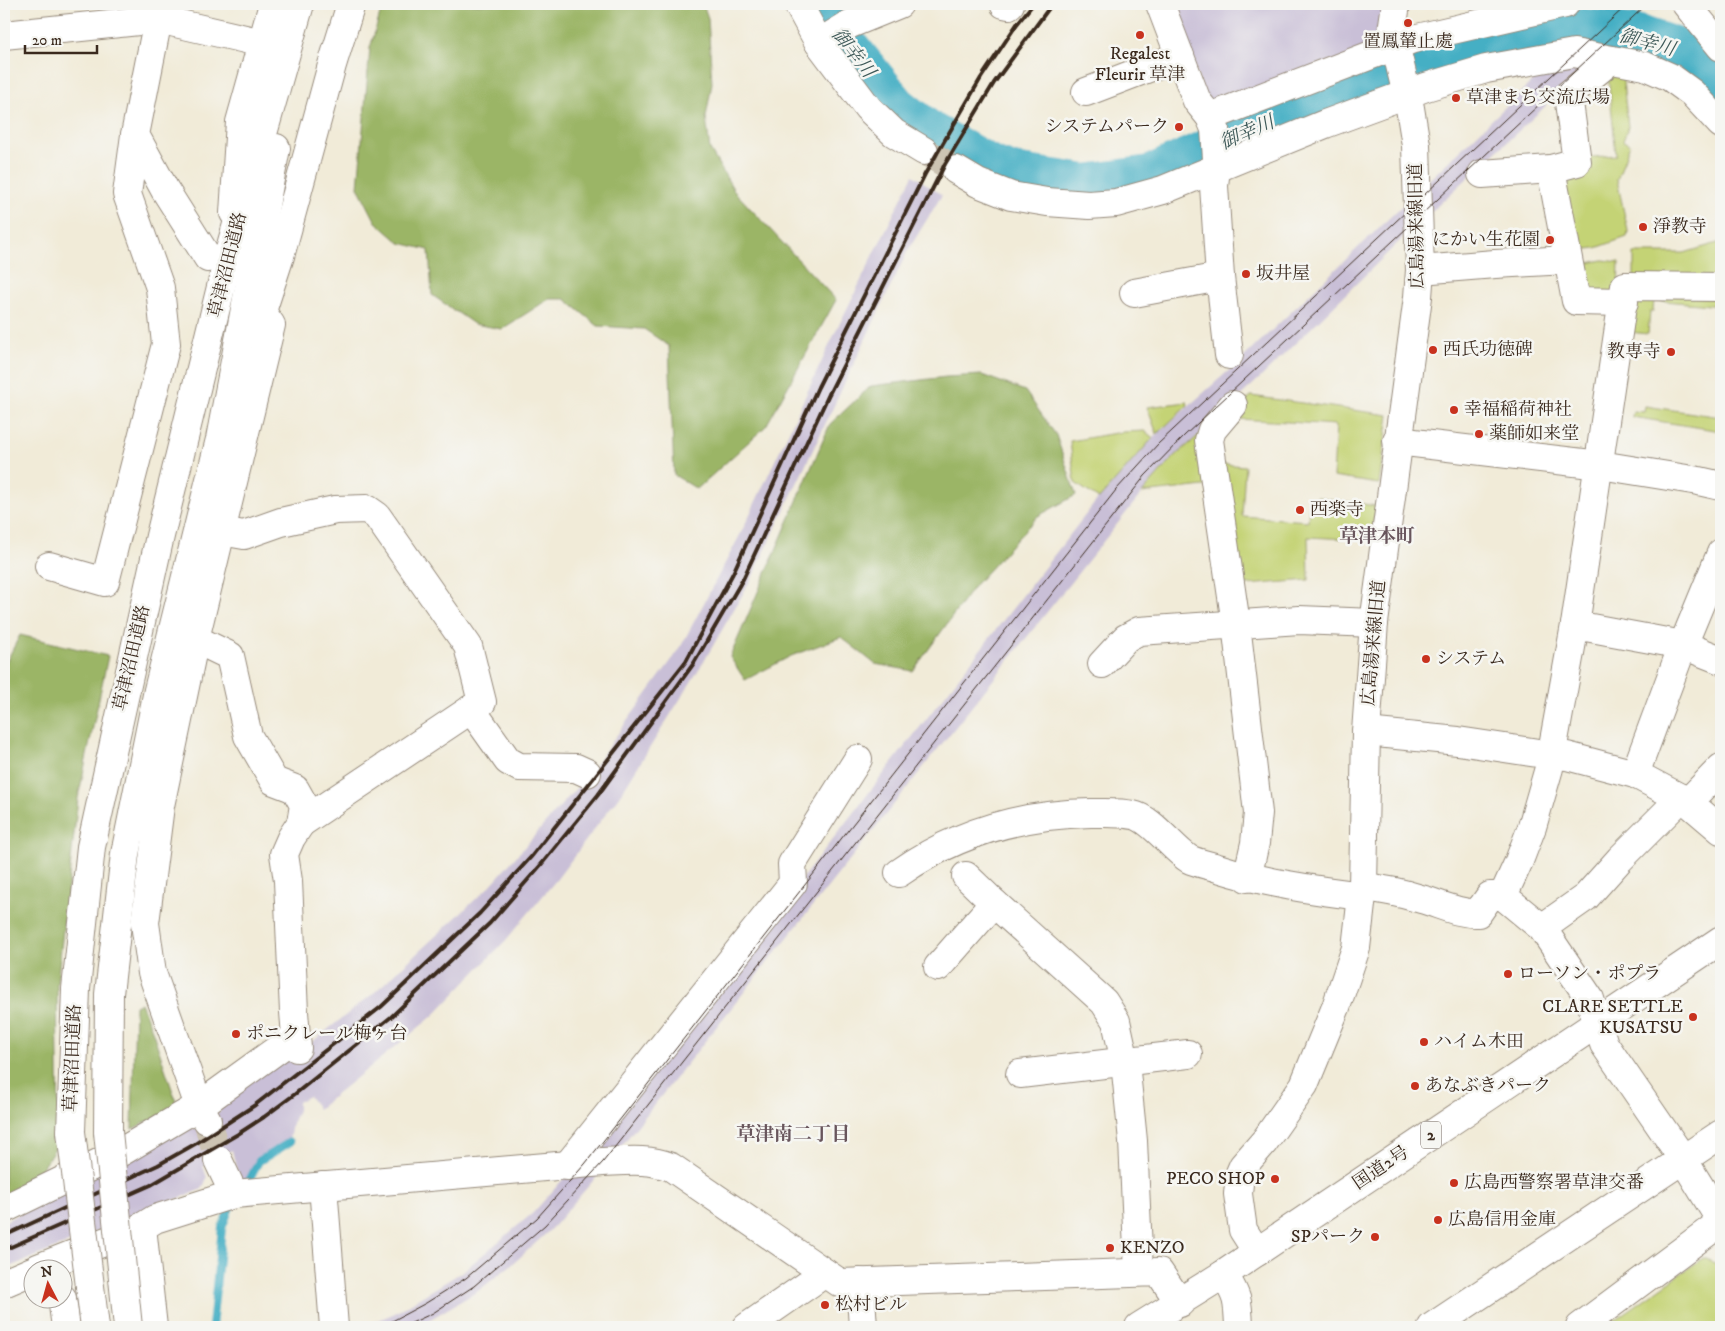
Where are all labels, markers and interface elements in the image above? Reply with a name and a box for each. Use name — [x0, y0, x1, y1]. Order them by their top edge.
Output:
marker: 置鳳輦止處 — [1402, 17, 1414, 29]
scale bar — [25, 22, 98, 54]
water label: 御幸川 — [826, 23, 881, 84]
water label: 御幸川 — [1616, 25, 1679, 62]
marker: Regalest Fleurir 草津 — [1134, 29, 1146, 41]
text: 20 m — [32, 31, 62, 50]
place label: 置鳳輦止處 — [1363, 31, 1453, 53]
place label: Regalest Fleurir 草津 — [1095, 43, 1185, 86]
place label: 草津まち交流広場 — [1466, 87, 1610, 109]
marker: 草津まち交流広場 — [1450, 92, 1462, 104]
water label: 御幸川 — [1216, 110, 1280, 155]
place label: システムパーク — [1045, 116, 1169, 138]
marker: システムパーク — [1173, 121, 1185, 133]
street label: 広島湯来線旧道 — [1405, 163, 1429, 289]
street label: 草津沼田道路 — [204, 210, 252, 320]
place label: 淨教寺 — [1653, 216, 1707, 238]
marker: 淨教寺 — [1637, 221, 1649, 233]
place label: にかい生花園 — [1432, 229, 1540, 251]
marker: にかい生花園 — [1544, 234, 1556, 246]
place label: 坂井屋 — [1256, 263, 1310, 285]
marker: 坂井屋 — [1240, 268, 1252, 280]
place label: 西氏功徳碑 — [1443, 339, 1533, 361]
place label: 教専寺 — [1607, 341, 1661, 363]
marker: 西氏功徳碑 — [1427, 344, 1439, 356]
marker: 教専寺 — [1665, 346, 1677, 358]
place label: 幸福稲荷神社 — [1464, 399, 1572, 421]
marker: 幸福稲荷神社 — [1448, 404, 1460, 416]
place label: 薬師如来堂 — [1489, 423, 1579, 445]
marker: 薬師如来堂 — [1473, 428, 1485, 440]
place label: 西楽寺 — [1310, 499, 1364, 521]
marker: 西楽寺 — [1294, 504, 1306, 516]
district label: 草津本町 — [1339, 525, 1415, 548]
street label: 広島湯来線旧道 — [1358, 579, 1390, 707]
street label: 草津沼田道路 — [109, 603, 155, 713]
place label: システム — [1436, 648, 1506, 670]
marker: システム — [1420, 653, 1432, 665]
place label: ローソン・ポプラ — [1518, 963, 1661, 985]
marker: ローソン・ポプラ — [1502, 968, 1514, 980]
place label: CLARE SETTLE KUSATSU — [1542, 996, 1683, 1039]
street label: 草津沼田道路 — [60, 1004, 86, 1112]
marker: CLARE SETTLE KUSATSU — [1687, 1011, 1699, 1023]
place label: ポニクレール梅ヶ台 — [246, 1023, 408, 1045]
marker: ポニクレール梅ヶ台 — [230, 1028, 242, 1040]
place label: ハイム木田 — [1434, 1031, 1524, 1053]
marker: ハイム木田 — [1418, 1036, 1430, 1048]
place label: あなぶきパーク — [1425, 1075, 1551, 1097]
marker: あなぶきパーク — [1409, 1080, 1421, 1092]
road number: 2 — [1421, 1122, 1441, 1148]
district label: 草津南二丁目 — [736, 1123, 850, 1146]
street label: 国道2号 — [1349, 1141, 1413, 1195]
place label: PECO SHOP — [1166, 1168, 1265, 1190]
place label: 広島西警察署草津交番 — [1464, 1172, 1644, 1194]
marker: PECO SHOP — [1269, 1173, 1281, 1185]
marker: 広島西警察署草津交番 — [1448, 1177, 1460, 1189]
place label: 広島信用金庫 — [1448, 1209, 1556, 1231]
marker: 広島信用金庫 — [1432, 1214, 1444, 1226]
place label: SPパーク — [1291, 1226, 1365, 1248]
marker: SPパーク — [1369, 1231, 1381, 1243]
place label: KENZO — [1120, 1237, 1185, 1259]
marker: KENZO — [1104, 1242, 1116, 1254]
north arrow — [22, 1258, 72, 1308]
text: N — [40, 1262, 54, 1282]
place label: 松村ビル — [835, 1294, 907, 1316]
marker: 松村ビル — [819, 1299, 831, 1311]

